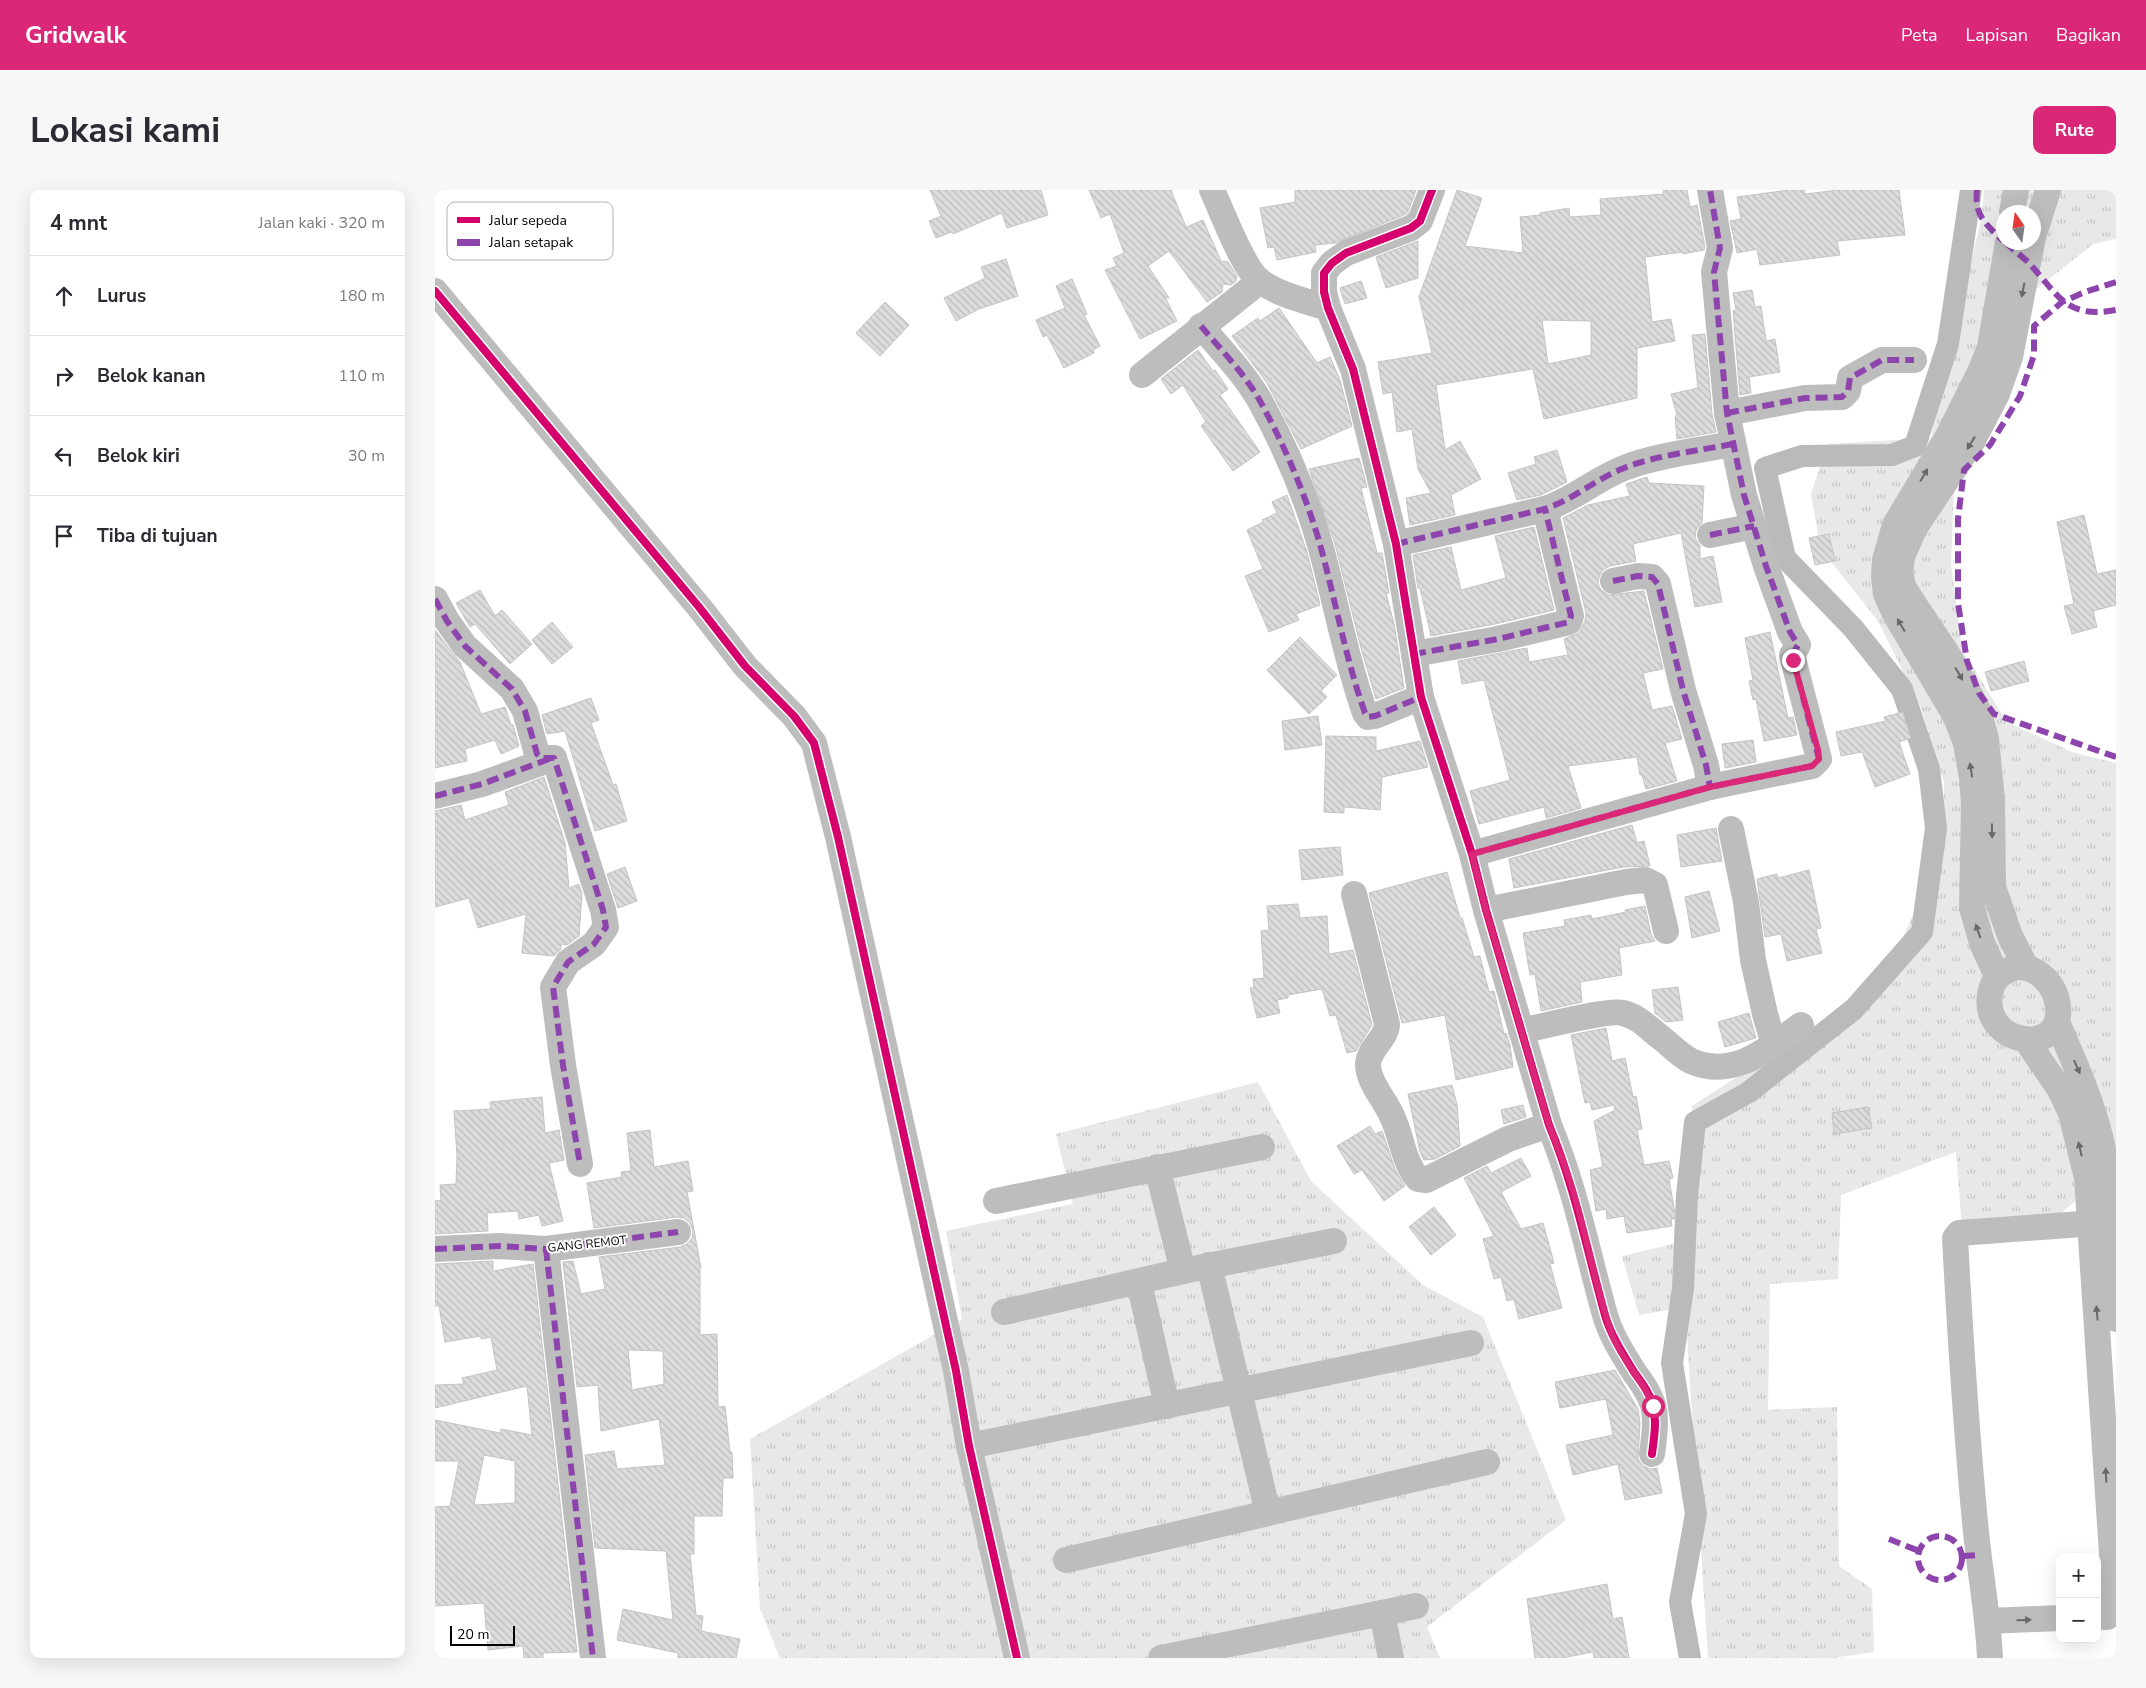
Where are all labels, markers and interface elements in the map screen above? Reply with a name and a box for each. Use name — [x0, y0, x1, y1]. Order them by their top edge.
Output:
text: Gridwalk — [25, 19, 126, 51]
text: Peta — [1901, 23, 1937, 47]
text: Lapisan — [1965, 23, 2028, 47]
text: Bagikan — [2056, 23, 2121, 47]
button: Rute — [2033, 106, 2116, 154]
text: Lokasi kami — [30, 107, 220, 154]
legend — [447, 202, 613, 260]
north arrow — [1996, 205, 2041, 250]
text: 4 mnt — [50, 209, 107, 237]
text: Jalur sepeda — [488, 211, 567, 230]
text: Jalan kaki · 320 m — [258, 212, 385, 234]
text: Jalan setapak — [488, 233, 574, 252]
icon: ahead — [50, 282, 78, 310]
text: Lurus — [97, 283, 146, 309]
one-way arrow — [2018, 283, 2026, 299]
text: 180 m — [338, 285, 385, 307]
icon: right — [50, 362, 78, 390]
text: Belok kanan — [97, 363, 206, 389]
text: 110 m — [338, 365, 385, 387]
one-way arrow — [1966, 436, 1975, 449]
icon: left — [50, 442, 78, 470]
text: Belok kiri — [97, 443, 180, 469]
text: 30 m — [348, 445, 385, 467]
one-way arrow — [1920, 469, 1929, 482]
icon: arrive — [50, 522, 78, 550]
text: Tiba di tujuan — [97, 523, 218, 549]
one-way arrow — [1897, 618, 1906, 631]
route end — [1782, 649, 1805, 672]
one-way arrow — [1955, 667, 1963, 682]
one-way arrow — [1966, 761, 1974, 777]
one-way arrow — [1989, 823, 1997, 839]
one-way arrow — [1974, 923, 1982, 938]
one-way arrow — [2073, 1060, 2081, 1074]
one-way arrow — [2076, 1141, 2084, 1156]
street label: GANG REMOT — [547, 1232, 628, 1256]
one-way arrow — [2092, 1305, 2100, 1321]
route start — [1642, 1395, 1665, 1418]
one-way arrow — [2102, 1467, 2110, 1483]
map controls — [2056, 1553, 2101, 1643]
button: + — [2056, 1553, 2101, 1598]
button: − — [2056, 1598, 2101, 1643]
one-way arrow — [2016, 1615, 2032, 1623]
scale bar — [450, 1623, 515, 1646]
text: 20 m — [457, 1625, 489, 1644]

